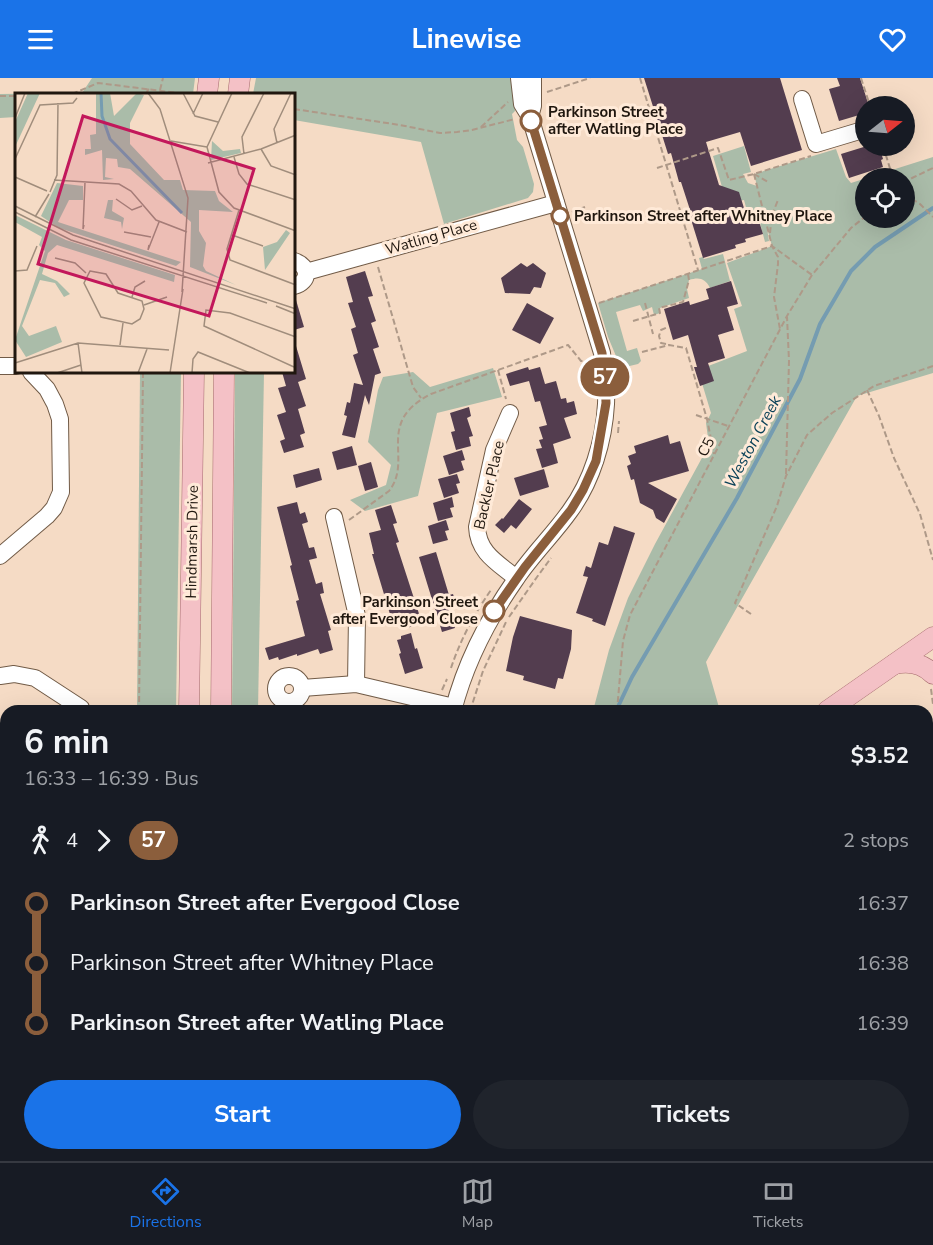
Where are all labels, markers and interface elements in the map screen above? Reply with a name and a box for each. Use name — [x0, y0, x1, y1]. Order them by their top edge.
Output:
text: Linewise — [412, 21, 522, 58]
icon: menu — [24, 23, 57, 56]
icon: heart — [876, 23, 909, 56]
inset map — [15, 93, 296, 374]
north arrow — [855, 96, 915, 156]
map controls — [855, 96, 915, 228]
place label: Parkinson Street after Watling Place — [548, 102, 683, 139]
marker: Parkinson Street after Watling Place — [520, 110, 542, 132]
button: locate — [855, 168, 915, 228]
place label: Parkinson Street after Whitney Place — [574, 206, 833, 226]
marker: Parkinson Street after Whitney Place — [551, 207, 569, 225]
street label: Watling Place — [383, 214, 479, 260]
line badge: 57 — [578, 358, 632, 396]
text: 57 — [592, 363, 618, 391]
water label: Weston Creek — [719, 391, 787, 492]
street label: C5 — [693, 434, 719, 460]
street label: Backler Place — [469, 439, 509, 531]
street label: Hindmarsh Drive — [181, 485, 203, 599]
place label: Parkinson Street after Evergood Close — [332, 592, 478, 629]
marker: Parkinson Street after Evergood Close — [483, 600, 505, 622]
text: 6 min — [24, 720, 109, 765]
text: $3.52 — [851, 741, 909, 771]
text: 16:33 – 16:39 · Bus — [24, 765, 199, 792]
icon: walk — [24, 824, 57, 857]
icon: forward — [87, 824, 120, 857]
text: 57 — [141, 826, 166, 854]
text: 4 — [66, 827, 78, 854]
text: 2 stops — [843, 827, 909, 854]
text: Parkinson Street after Evergood Close — [70, 888, 460, 918]
text: 16:37 — [856, 890, 909, 917]
text: Parkinson Street after Whitney Place — [70, 948, 434, 978]
text: 16:38 — [856, 950, 909, 977]
text: Parkinson Street after Watling Place — [70, 1008, 444, 1038]
text: 16:39 — [856, 1010, 909, 1037]
button: Start — [24, 1080, 461, 1149]
button: Tickets — [473, 1080, 909, 1149]
tab: Directions — [130, 1175, 202, 1233]
tab: Map — [461, 1175, 494, 1233]
tab: Tickets — [753, 1175, 803, 1233]

